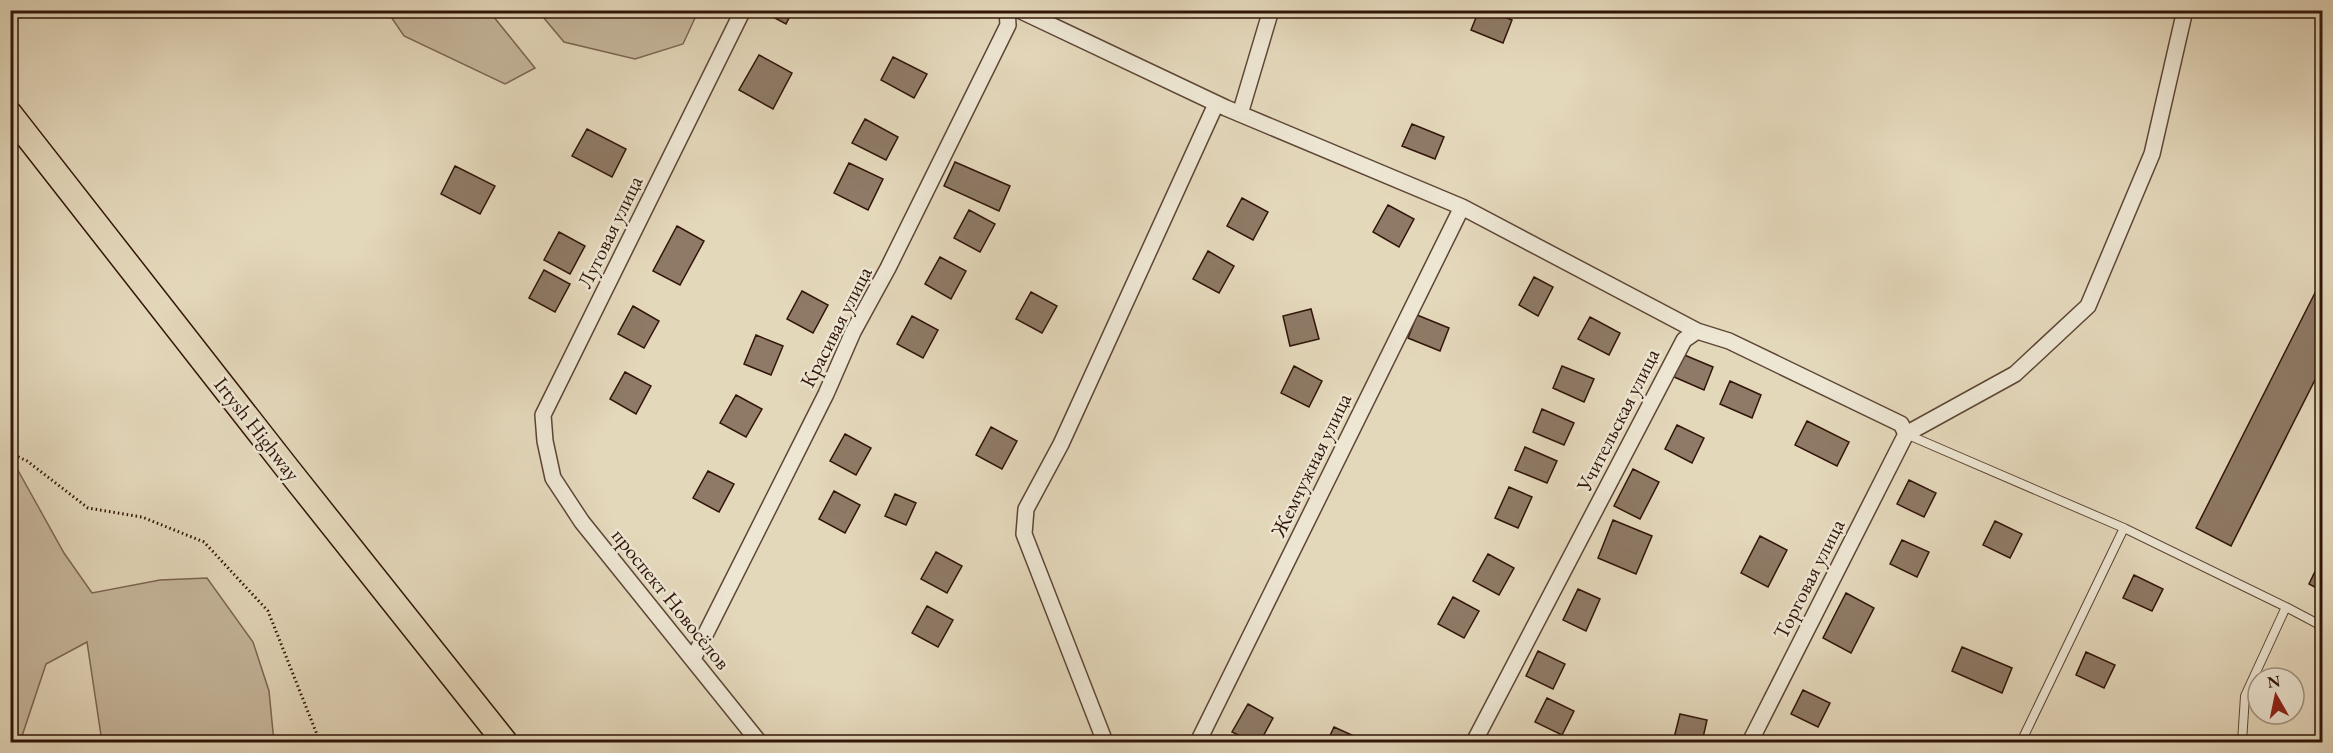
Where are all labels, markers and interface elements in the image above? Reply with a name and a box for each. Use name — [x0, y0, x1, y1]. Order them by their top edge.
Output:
street label: Луговая улица — [571, 171, 649, 292]
street label: Красивая улица — [794, 261, 878, 392]
street label: Учительская улица — [1569, 343, 1665, 497]
street label: Irtysh Highway — [208, 371, 307, 487]
street label: Жемчужная улица — [1264, 388, 1357, 542]
street label: Торговая улица — [1767, 514, 1851, 643]
street label: проспект Новосёлов — [606, 523, 737, 675]
north arrow — [2246, 666, 2306, 726]
text: N — [2266, 670, 2282, 693]

